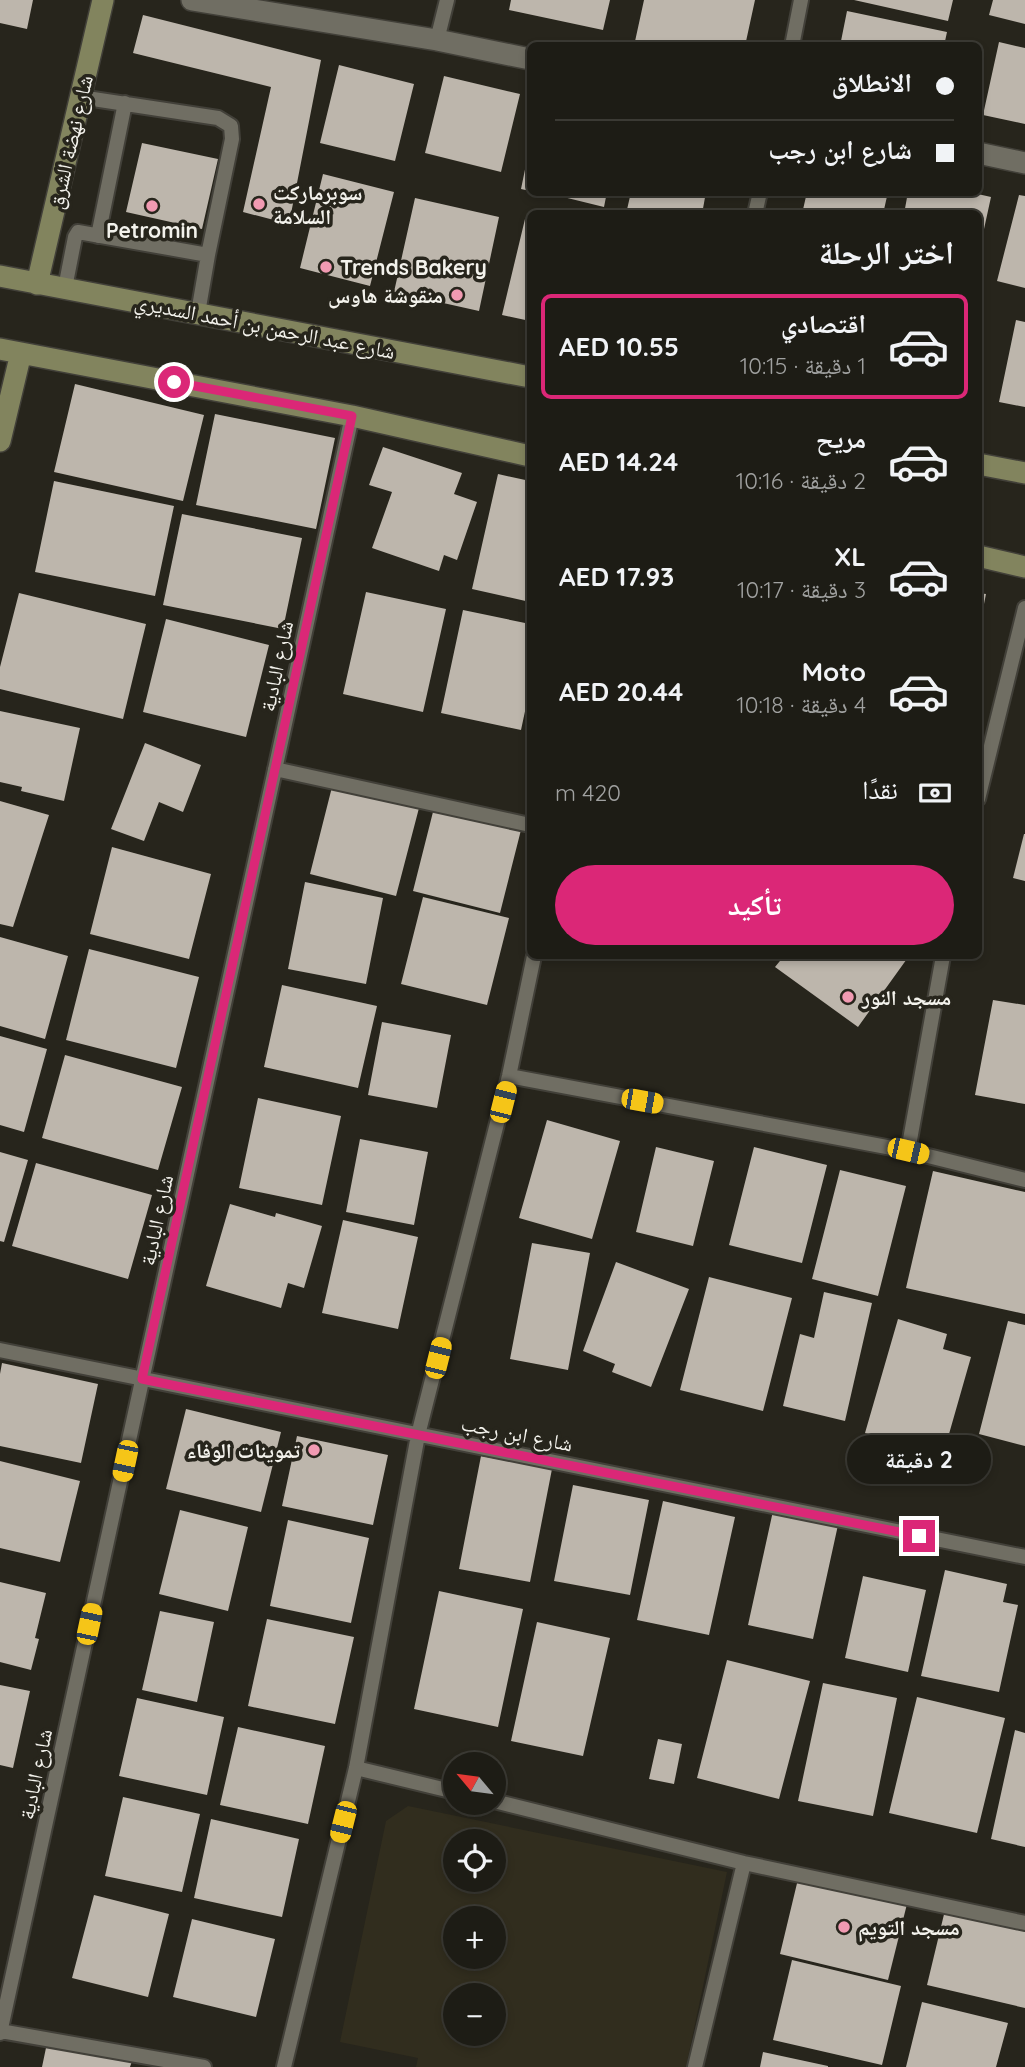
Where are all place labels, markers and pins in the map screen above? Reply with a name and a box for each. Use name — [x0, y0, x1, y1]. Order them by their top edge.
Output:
place label: سوبرماركت السلامة — [273, 179, 362, 229]
marker: سوبرماركت السلامة — [251, 196, 267, 212]
marker: Petromin — [144, 198, 160, 214]
place label: Petromin — [106, 217, 198, 243]
place label: Trends Bakery — [340, 254, 487, 280]
marker: Trends Bakery — [318, 259, 334, 275]
place label: منقوشة هاوس — [328, 282, 443, 309]
marker: منقوشة هاوس — [449, 287, 465, 303]
place label: مسجد النور — [861, 984, 951, 1010]
marker: مسجد النور — [840, 989, 856, 1005]
place label: تموينات الوفاء — [186, 1437, 300, 1463]
marker: تموينات الوفاء — [306, 1442, 322, 1458]
place label: مسجد التويم — [858, 1914, 960, 1942]
marker: مسجد التويم — [836, 1919, 852, 1935]

